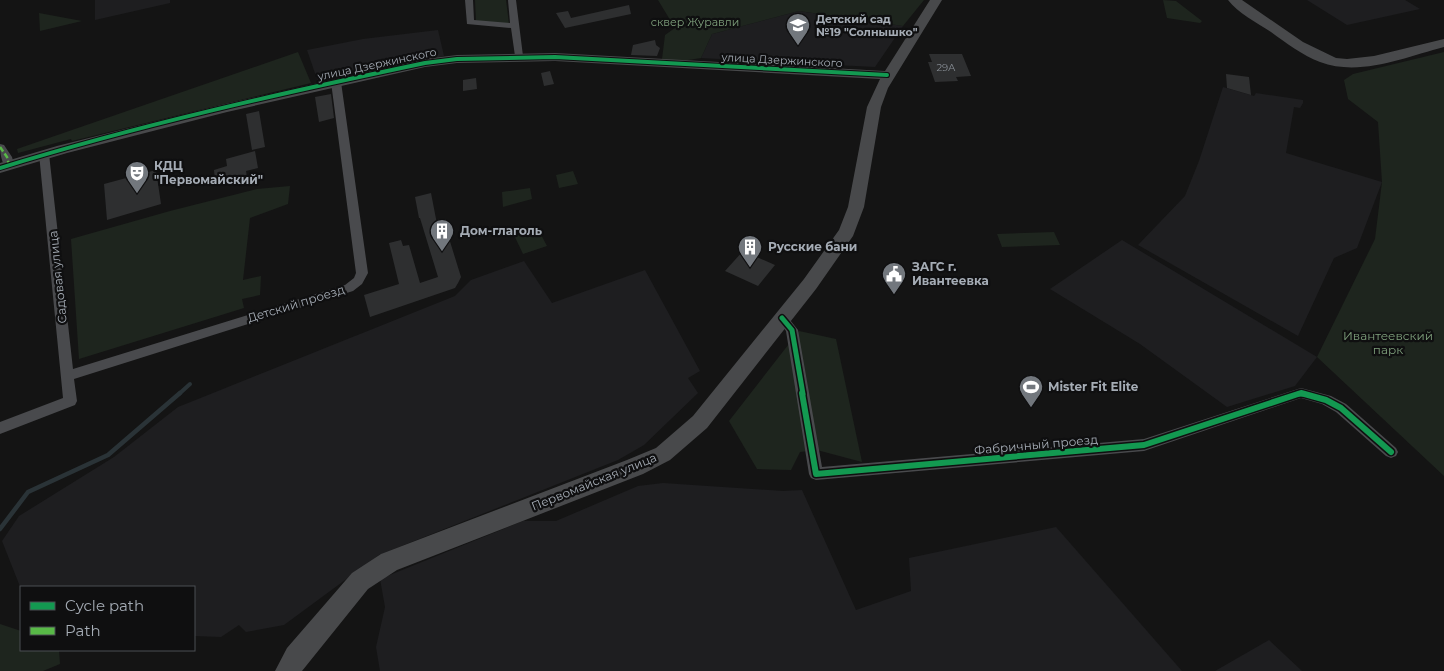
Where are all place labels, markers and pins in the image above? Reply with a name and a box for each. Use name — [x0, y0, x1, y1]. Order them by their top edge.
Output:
school or university icon: Детский сад №19 "Солнышко" — [785, 12, 811, 46]
place label: Детский сад №19 "Солнышко" — [816, 12, 918, 39]
place label: КДЦ "Первомайский" — [154, 158, 263, 187]
theatre icon: КДЦ "Первомайский" — [124, 160, 150, 194]
building icon: Дом-глаголь — [429, 218, 455, 252]
place label: Дом-глаголь — [460, 223, 542, 238]
building icon: Русские бани — [737, 234, 763, 268]
place label: Русские бани — [768, 239, 857, 254]
place label: ЗАГС г. Ивантеевка — [911, 259, 989, 288]
public building icon: ЗАГС г. Ивантеевка — [881, 261, 907, 295]
sports icon: Mister Fit Elite — [1018, 374, 1044, 408]
place label: Mister Fit Elite — [1048, 379, 1139, 394]

